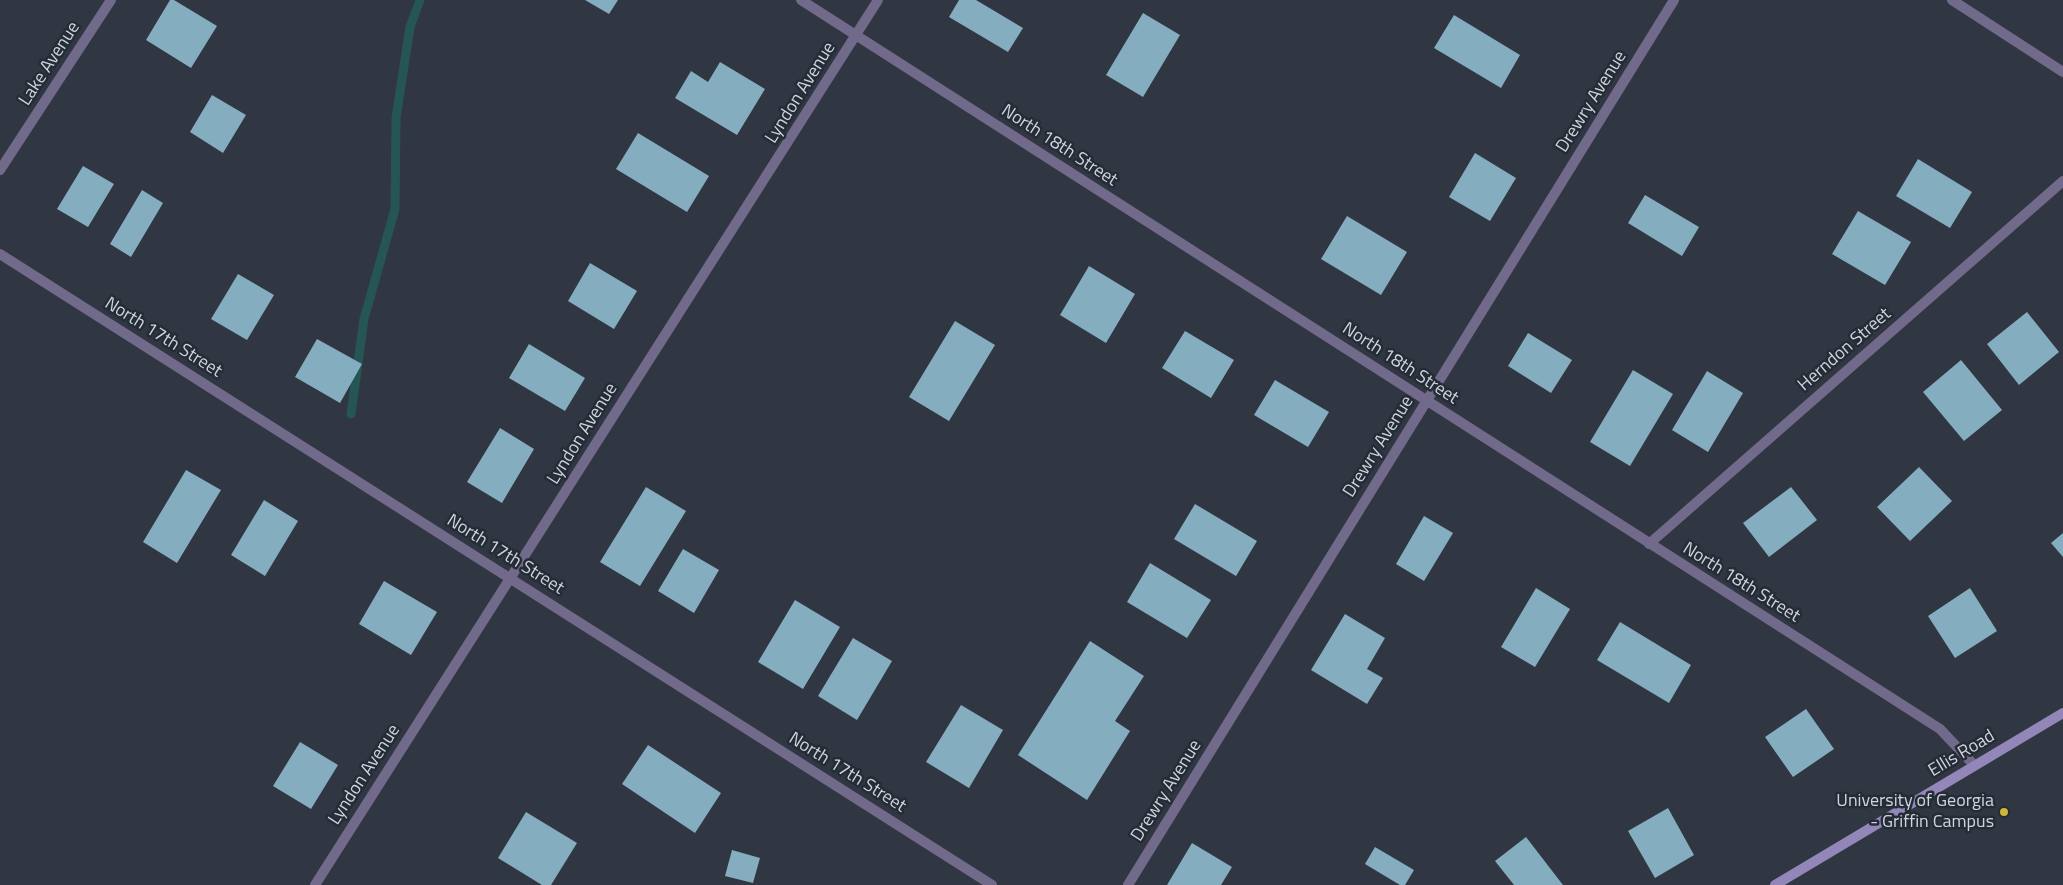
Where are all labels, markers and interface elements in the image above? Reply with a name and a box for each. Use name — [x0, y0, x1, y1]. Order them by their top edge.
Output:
street label: Lake Avenue — [15, 18, 85, 110]
street label: Lyndon Avenue — [761, 38, 841, 148]
street label: Drewry Avenue — [1552, 47, 1632, 157]
street label: North 18th Street — [997, 100, 1121, 192]
street label: North 17th Street — [100, 293, 226, 383]
street label: Herndon Street — [1794, 304, 1896, 396]
street label: North 18th Street — [1338, 318, 1462, 410]
street label: Lyndon Avenue — [543, 379, 623, 489]
street label: Drewry Avenue — [1339, 392, 1419, 502]
street label: North 17th Street — [442, 510, 568, 600]
street label: North 18th Street — [1678, 538, 1804, 628]
street label: Lyndon Avenue — [325, 721, 405, 829]
street label: Ellis Road — [1925, 726, 1999, 782]
street label: North 17th Street — [784, 728, 910, 818]
street label: Drewry Avenue — [1127, 736, 1207, 846]
place label: University of Georgia - Griffin Campus — [1836, 791, 1994, 834]
marker: University of Georgia - Griffin Campus — [1998, 806, 2010, 818]

